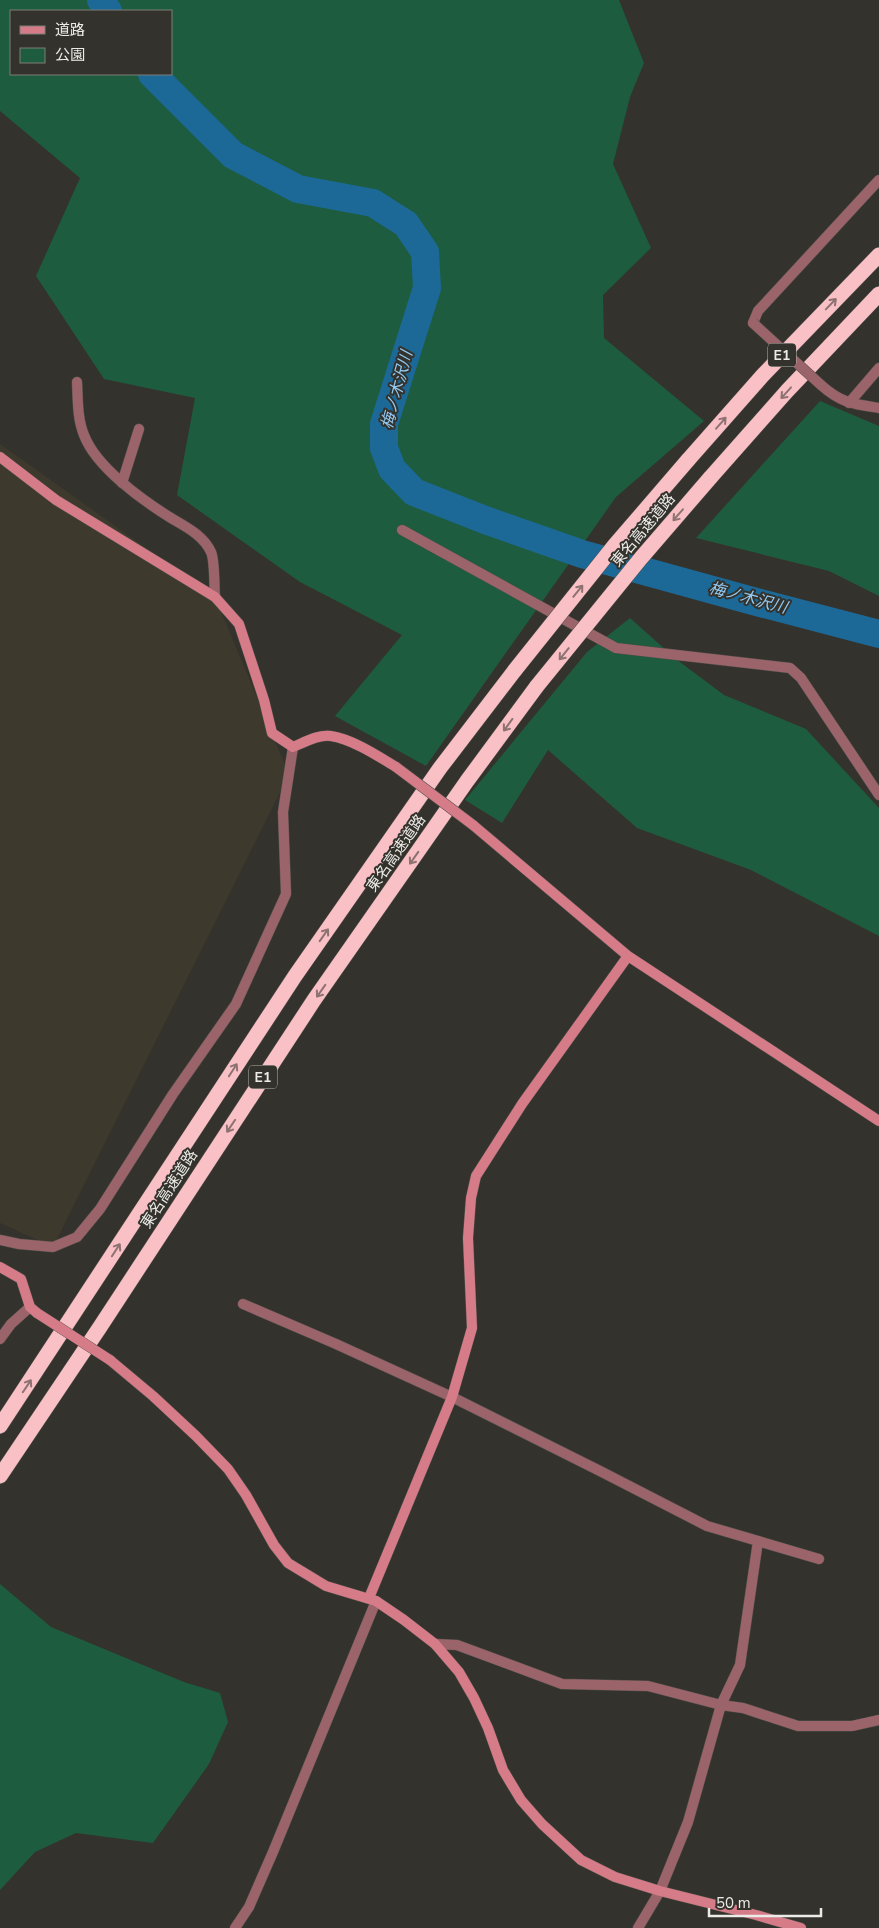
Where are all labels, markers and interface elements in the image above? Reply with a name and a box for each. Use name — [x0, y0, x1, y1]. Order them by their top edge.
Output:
legend — [10, 10, 172, 75]
text: 道路 — [55, 20, 85, 40]
text: 公園 — [55, 45, 85, 65]
one-way arrow — [825, 297, 837, 310]
road number: E1 — [768, 344, 796, 366]
water label: 梅ノ木沢川 — [376, 347, 418, 431]
one-way arrow — [780, 387, 791, 400]
one-way arrow — [715, 417, 726, 430]
street label: 東名高速道路 — [606, 489, 680, 571]
one-way arrow — [673, 509, 684, 522]
water label: 梅ノ木沢川 — [707, 577, 791, 619]
one-way arrow — [573, 585, 584, 598]
one-way arrow — [558, 647, 569, 660]
one-way arrow — [503, 718, 514, 731]
street label: 東名高速道路 — [362, 810, 430, 896]
one-way arrow — [409, 850, 419, 864]
one-way arrow — [319, 928, 329, 942]
one-way arrow — [316, 983, 326, 997]
one-way arrow — [229, 1063, 239, 1077]
road number: E1 — [249, 1066, 277, 1088]
one-way arrow — [225, 1119, 236, 1133]
street label: 東名高速道路 — [136, 1146, 202, 1232]
one-way arrow — [111, 1243, 122, 1257]
one-way arrow — [22, 1379, 32, 1393]
scale bar — [709, 1886, 822, 1918]
text: 50 m — [716, 1893, 751, 1913]

